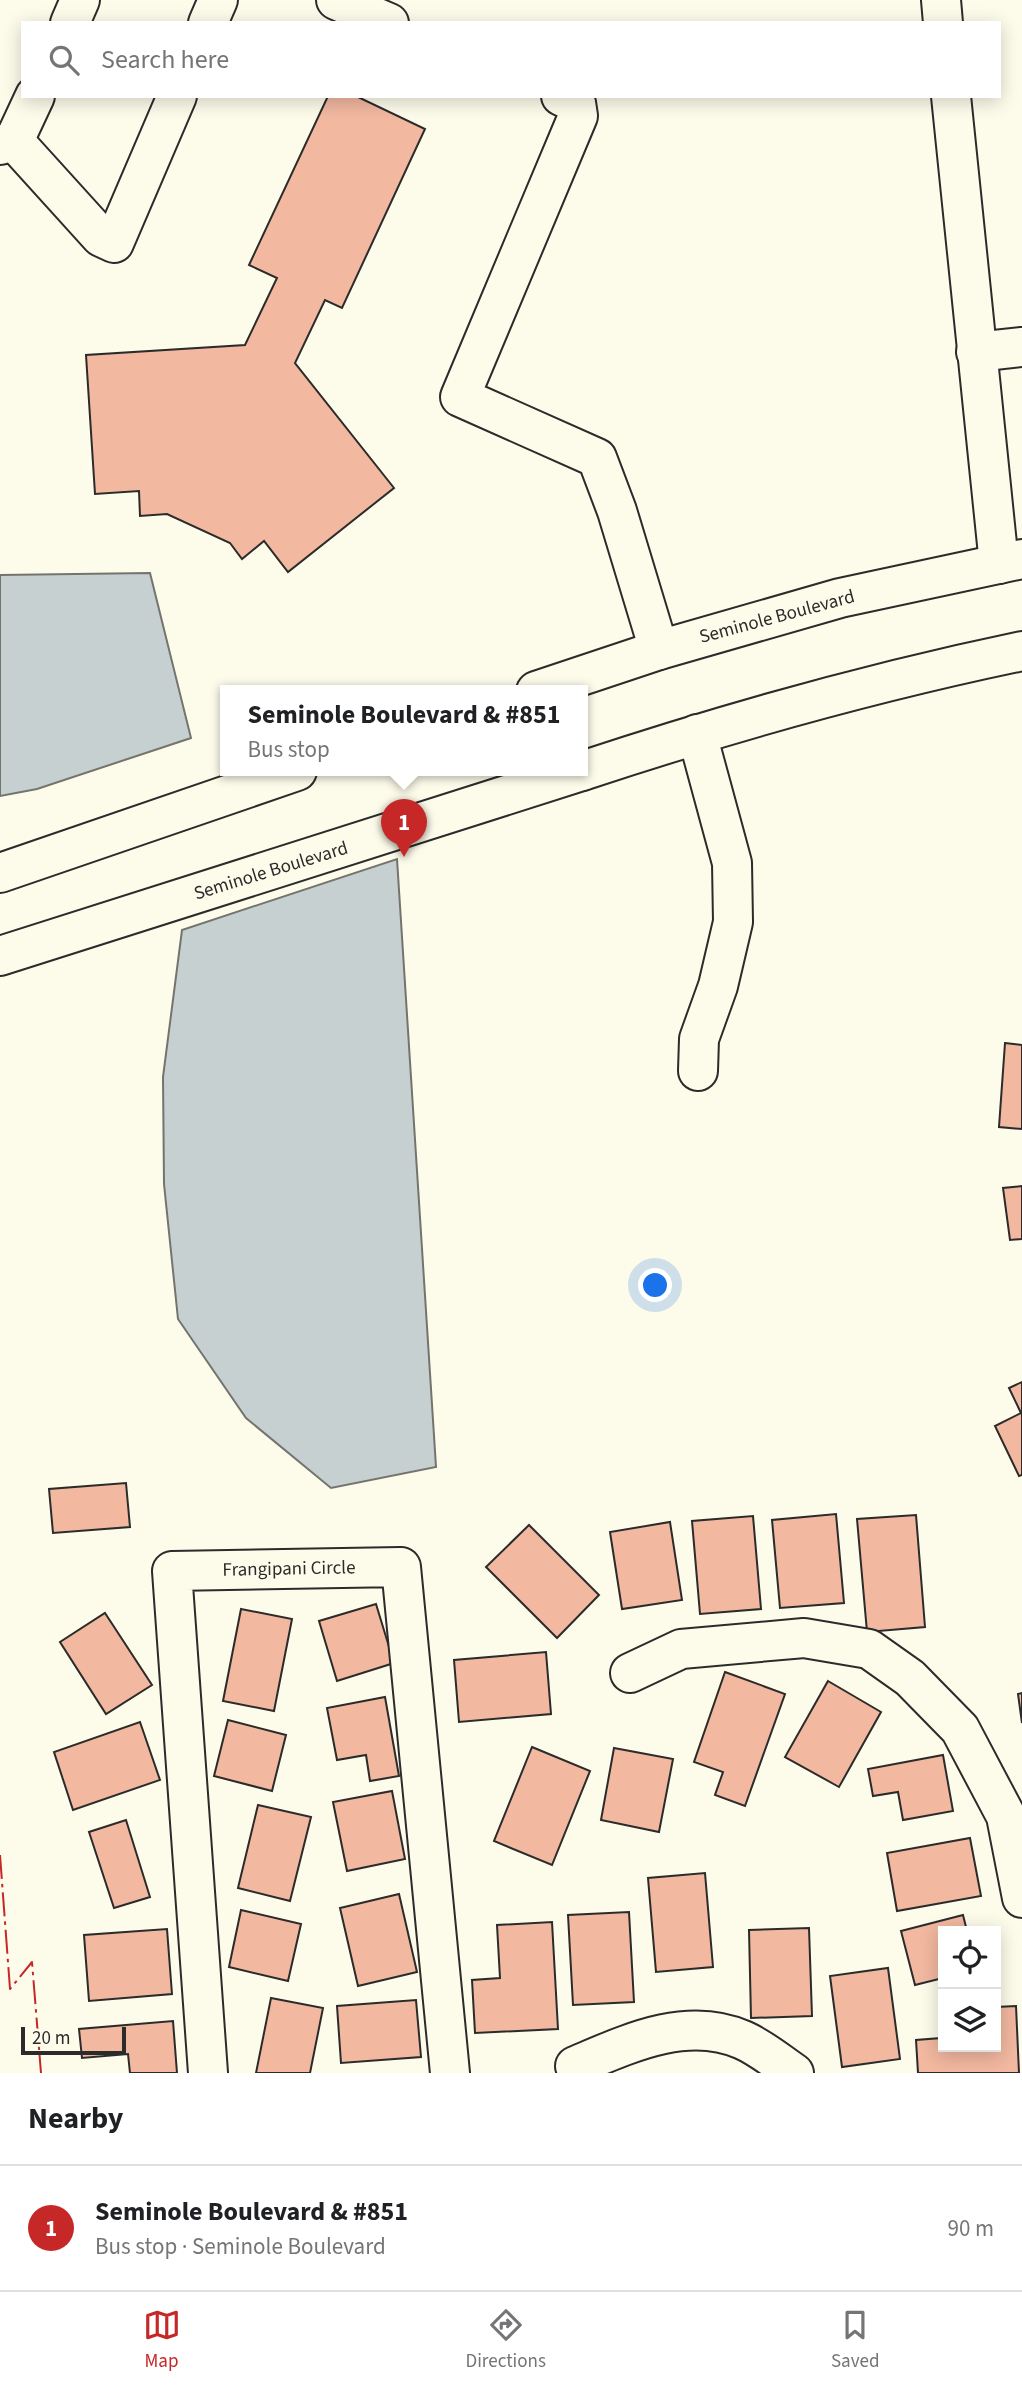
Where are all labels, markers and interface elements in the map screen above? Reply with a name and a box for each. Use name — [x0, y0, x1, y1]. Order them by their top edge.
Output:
search box — [21, 21, 1001, 98]
icon: search — [45, 41, 83, 79]
text: Search here — [101, 41, 229, 78]
street label: Seminole Boulevard — [696, 583, 858, 651]
popup — [220, 685, 588, 776]
text: Seminole Boulevard & #851 — [248, 696, 560, 733]
text: Bus stop — [248, 733, 330, 766]
pin: 1 — [381, 799, 427, 857]
street label: Seminole Boulevard — [191, 835, 351, 907]
your location — [638, 1268, 672, 1302]
street label: Frangipani Circle — [222, 1554, 356, 1584]
map controls — [938, 1926, 1001, 2052]
button: locate — [938, 1926, 1001, 1989]
button: layers — [938, 1989, 1001, 2052]
scale bar — [21, 2024, 126, 2056]
text: 20 m — [32, 2025, 70, 2052]
text: Nearby — [28, 2097, 123, 2140]
text: Seminole Boulevard & #851 — [95, 2193, 408, 2230]
text: 1 — [45, 2212, 57, 2245]
text: 90 m — [947, 2212, 994, 2245]
text: Bus stop · Seminole Boulevard — [95, 2230, 386, 2263]
tab: Map — [143, 2306, 181, 2375]
tab: Directions — [466, 2306, 546, 2375]
tab: Saved — [831, 2306, 879, 2375]

